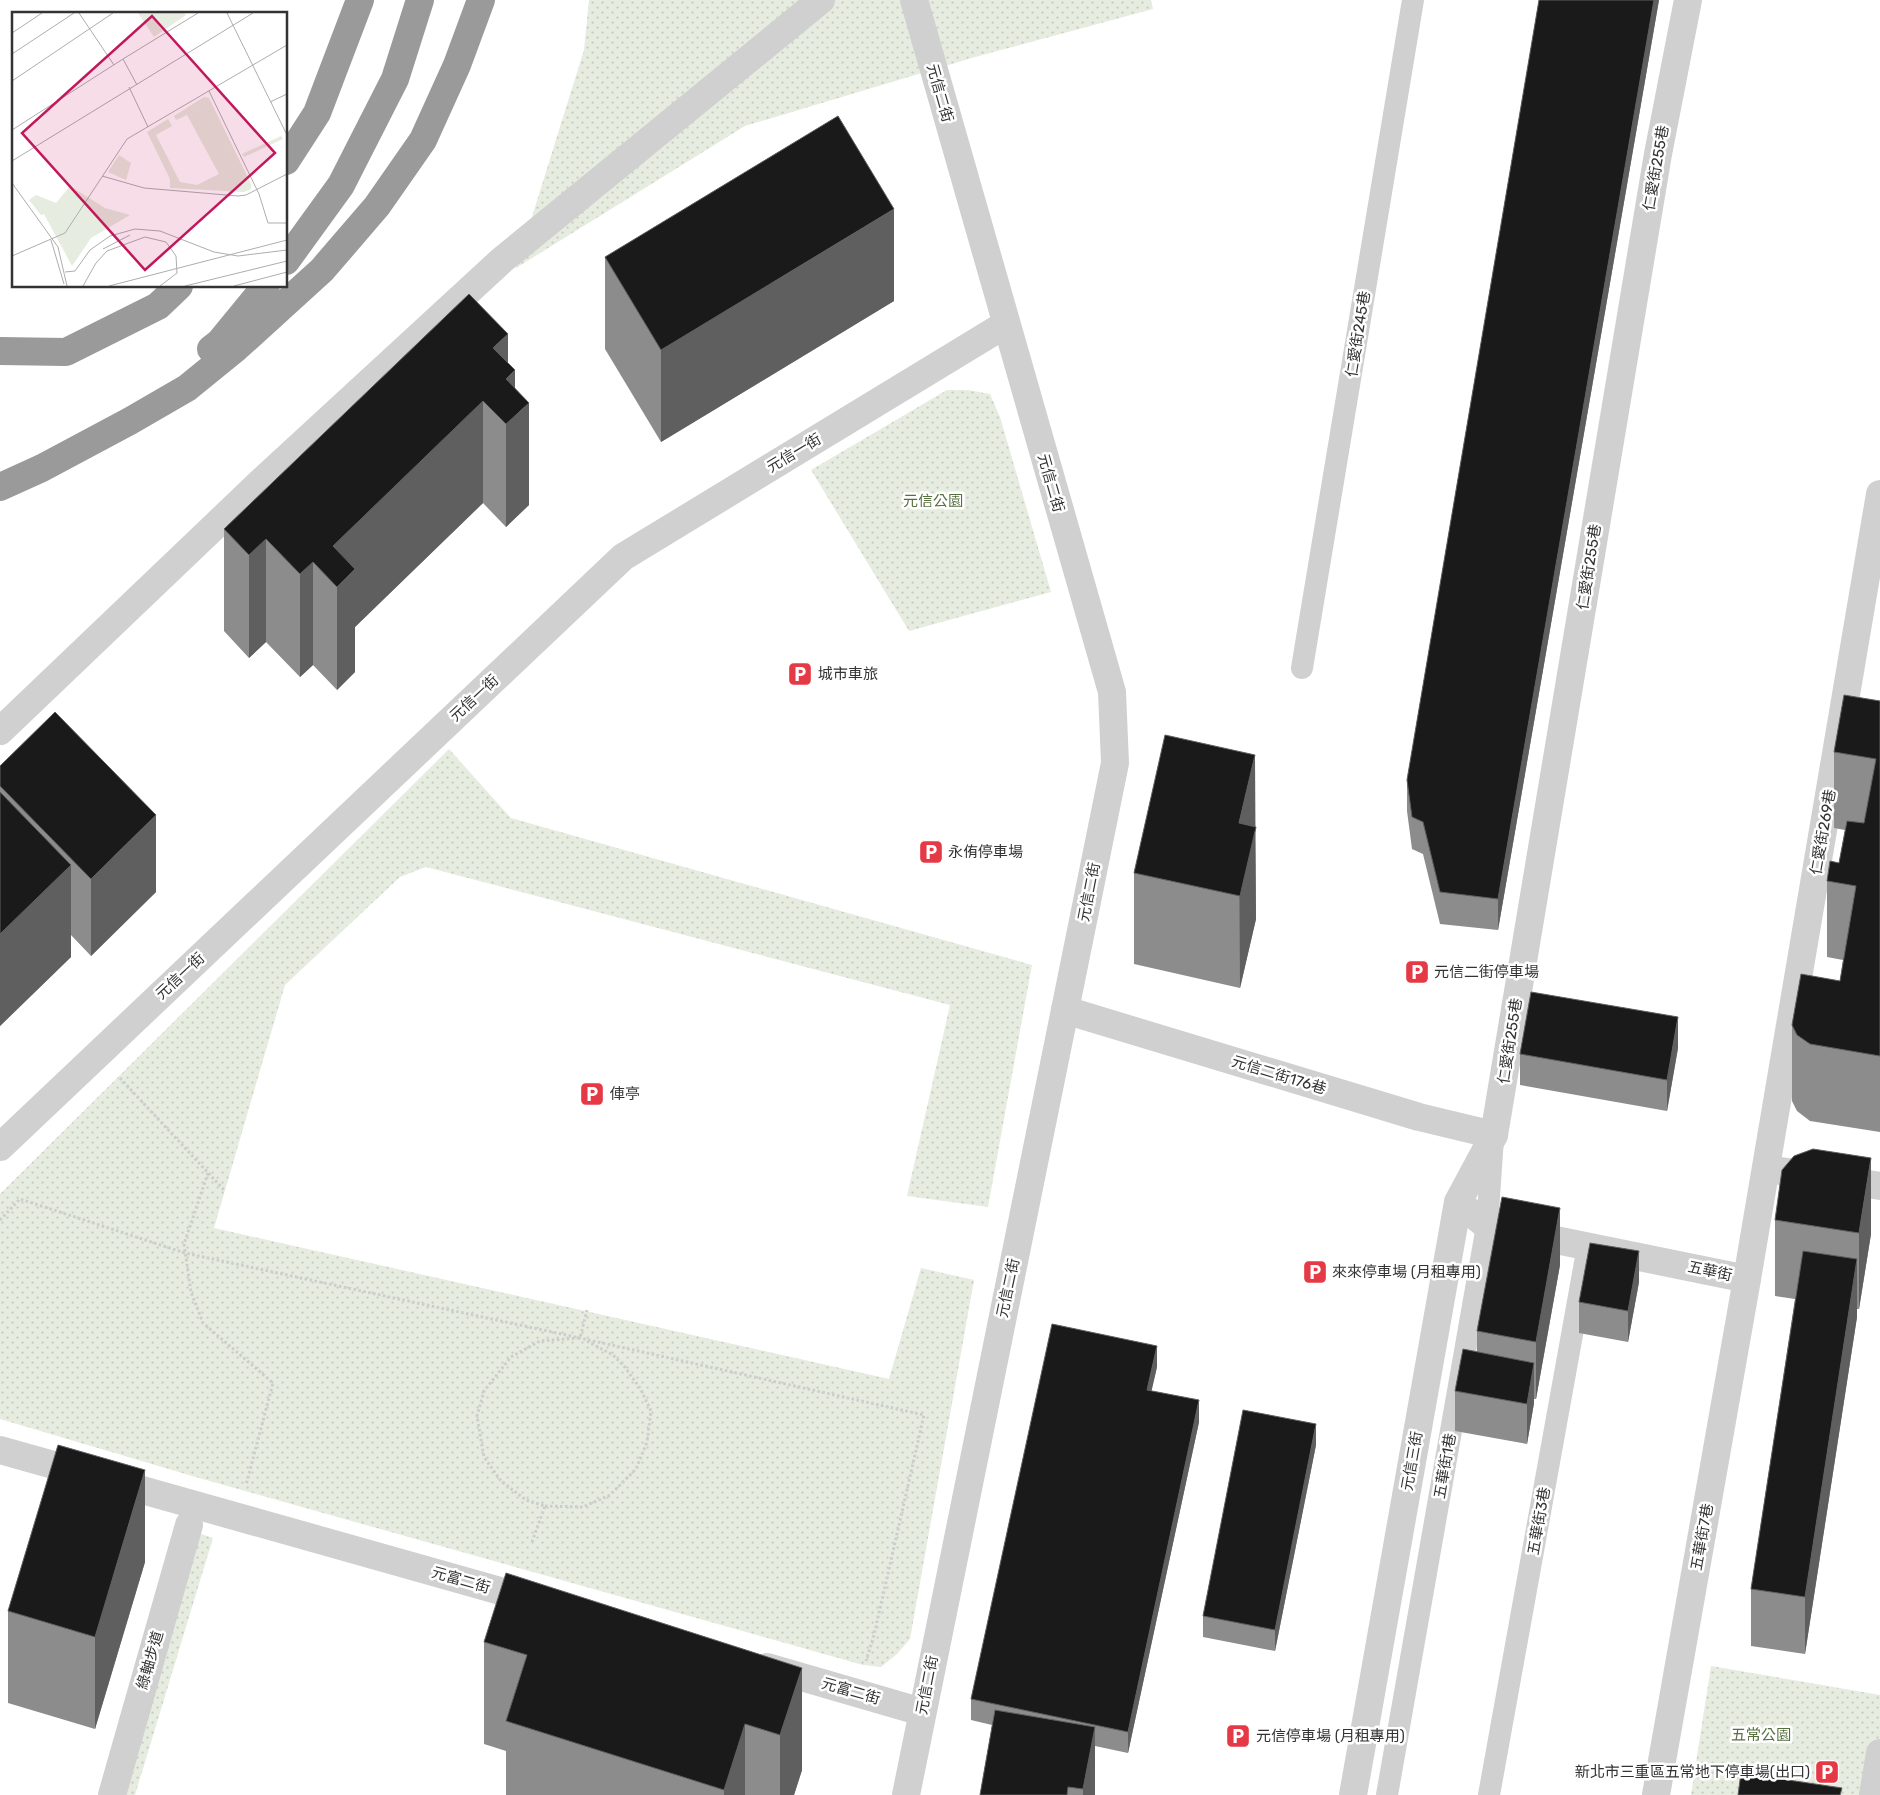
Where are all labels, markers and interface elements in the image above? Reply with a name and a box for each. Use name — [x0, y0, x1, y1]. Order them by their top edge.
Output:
inset map — [12, 12, 288, 288]
street label: 元信二街 — [923, 62, 957, 124]
street label: 仁愛街255巷 — [1640, 124, 1672, 212]
street label: 仁愛街245巷 — [1342, 290, 1374, 378]
street label: 元信一街 — [764, 430, 824, 476]
street label: 元信二街 — [1034, 452, 1068, 514]
park label: 元信公園 — [903, 492, 963, 510]
street label: 仁愛街255巷 — [1573, 523, 1605, 611]
parking icon: 城市車旅 — [787, 661, 813, 687]
place label: 城市車旅 — [818, 665, 878, 683]
street label: 元信一街 — [446, 671, 502, 725]
street label: 仁愛街269巷 — [1807, 788, 1839, 876]
parking icon: 永侑停車場 — [918, 839, 944, 865]
place label: 永侑停車場 — [948, 843, 1023, 861]
street label: 元信二街 — [1074, 861, 1104, 923]
street label: 元信一街 — [152, 949, 208, 1003]
parking icon: 元信二街停車場 — [1404, 959, 1430, 985]
place label: 元信二街停車場 — [1434, 963, 1539, 981]
street label: 仁愛街255巷 — [1494, 997, 1526, 1085]
street label: 元信二街176巷 — [1230, 1052, 1328, 1098]
parking icon: 俥亭 — [579, 1081, 605, 1107]
place label: 俥亭 — [610, 1085, 640, 1103]
street label: 元信二街 — [993, 1257, 1023, 1319]
street label: 五華街 — [1686, 1258, 1734, 1284]
parking icon: 來來停車場 (月租專用) — [1302, 1259, 1328, 1285]
place label: 來來停車場 (月租專用) — [1332, 1263, 1481, 1281]
street label: 元信三街 — [1398, 1430, 1426, 1492]
street label: 五華街1巷 — [1430, 1432, 1460, 1500]
street label: 五華街3巷 — [1524, 1485, 1554, 1557]
street label: 五華街7巷 — [1687, 1502, 1717, 1572]
street label: 元富二街 — [430, 1563, 492, 1597]
street label: 綠軸步道 — [133, 1629, 167, 1691]
street label: 元信二街 — [912, 1654, 942, 1716]
street label: 元富二街 — [820, 1674, 882, 1708]
parking icon: 元信停車場 (月租專用) — [1225, 1723, 1251, 1749]
park label: 五常公園 — [1731, 1726, 1791, 1744]
place label: 元信停車場 (月租專用) — [1256, 1727, 1405, 1745]
parking icon: 新北市三重區五常地下停車場(出口) — [1814, 1759, 1840, 1785]
place label: 新北市三重區五常地下停車場(出口) — [1575, 1763, 1810, 1781]

